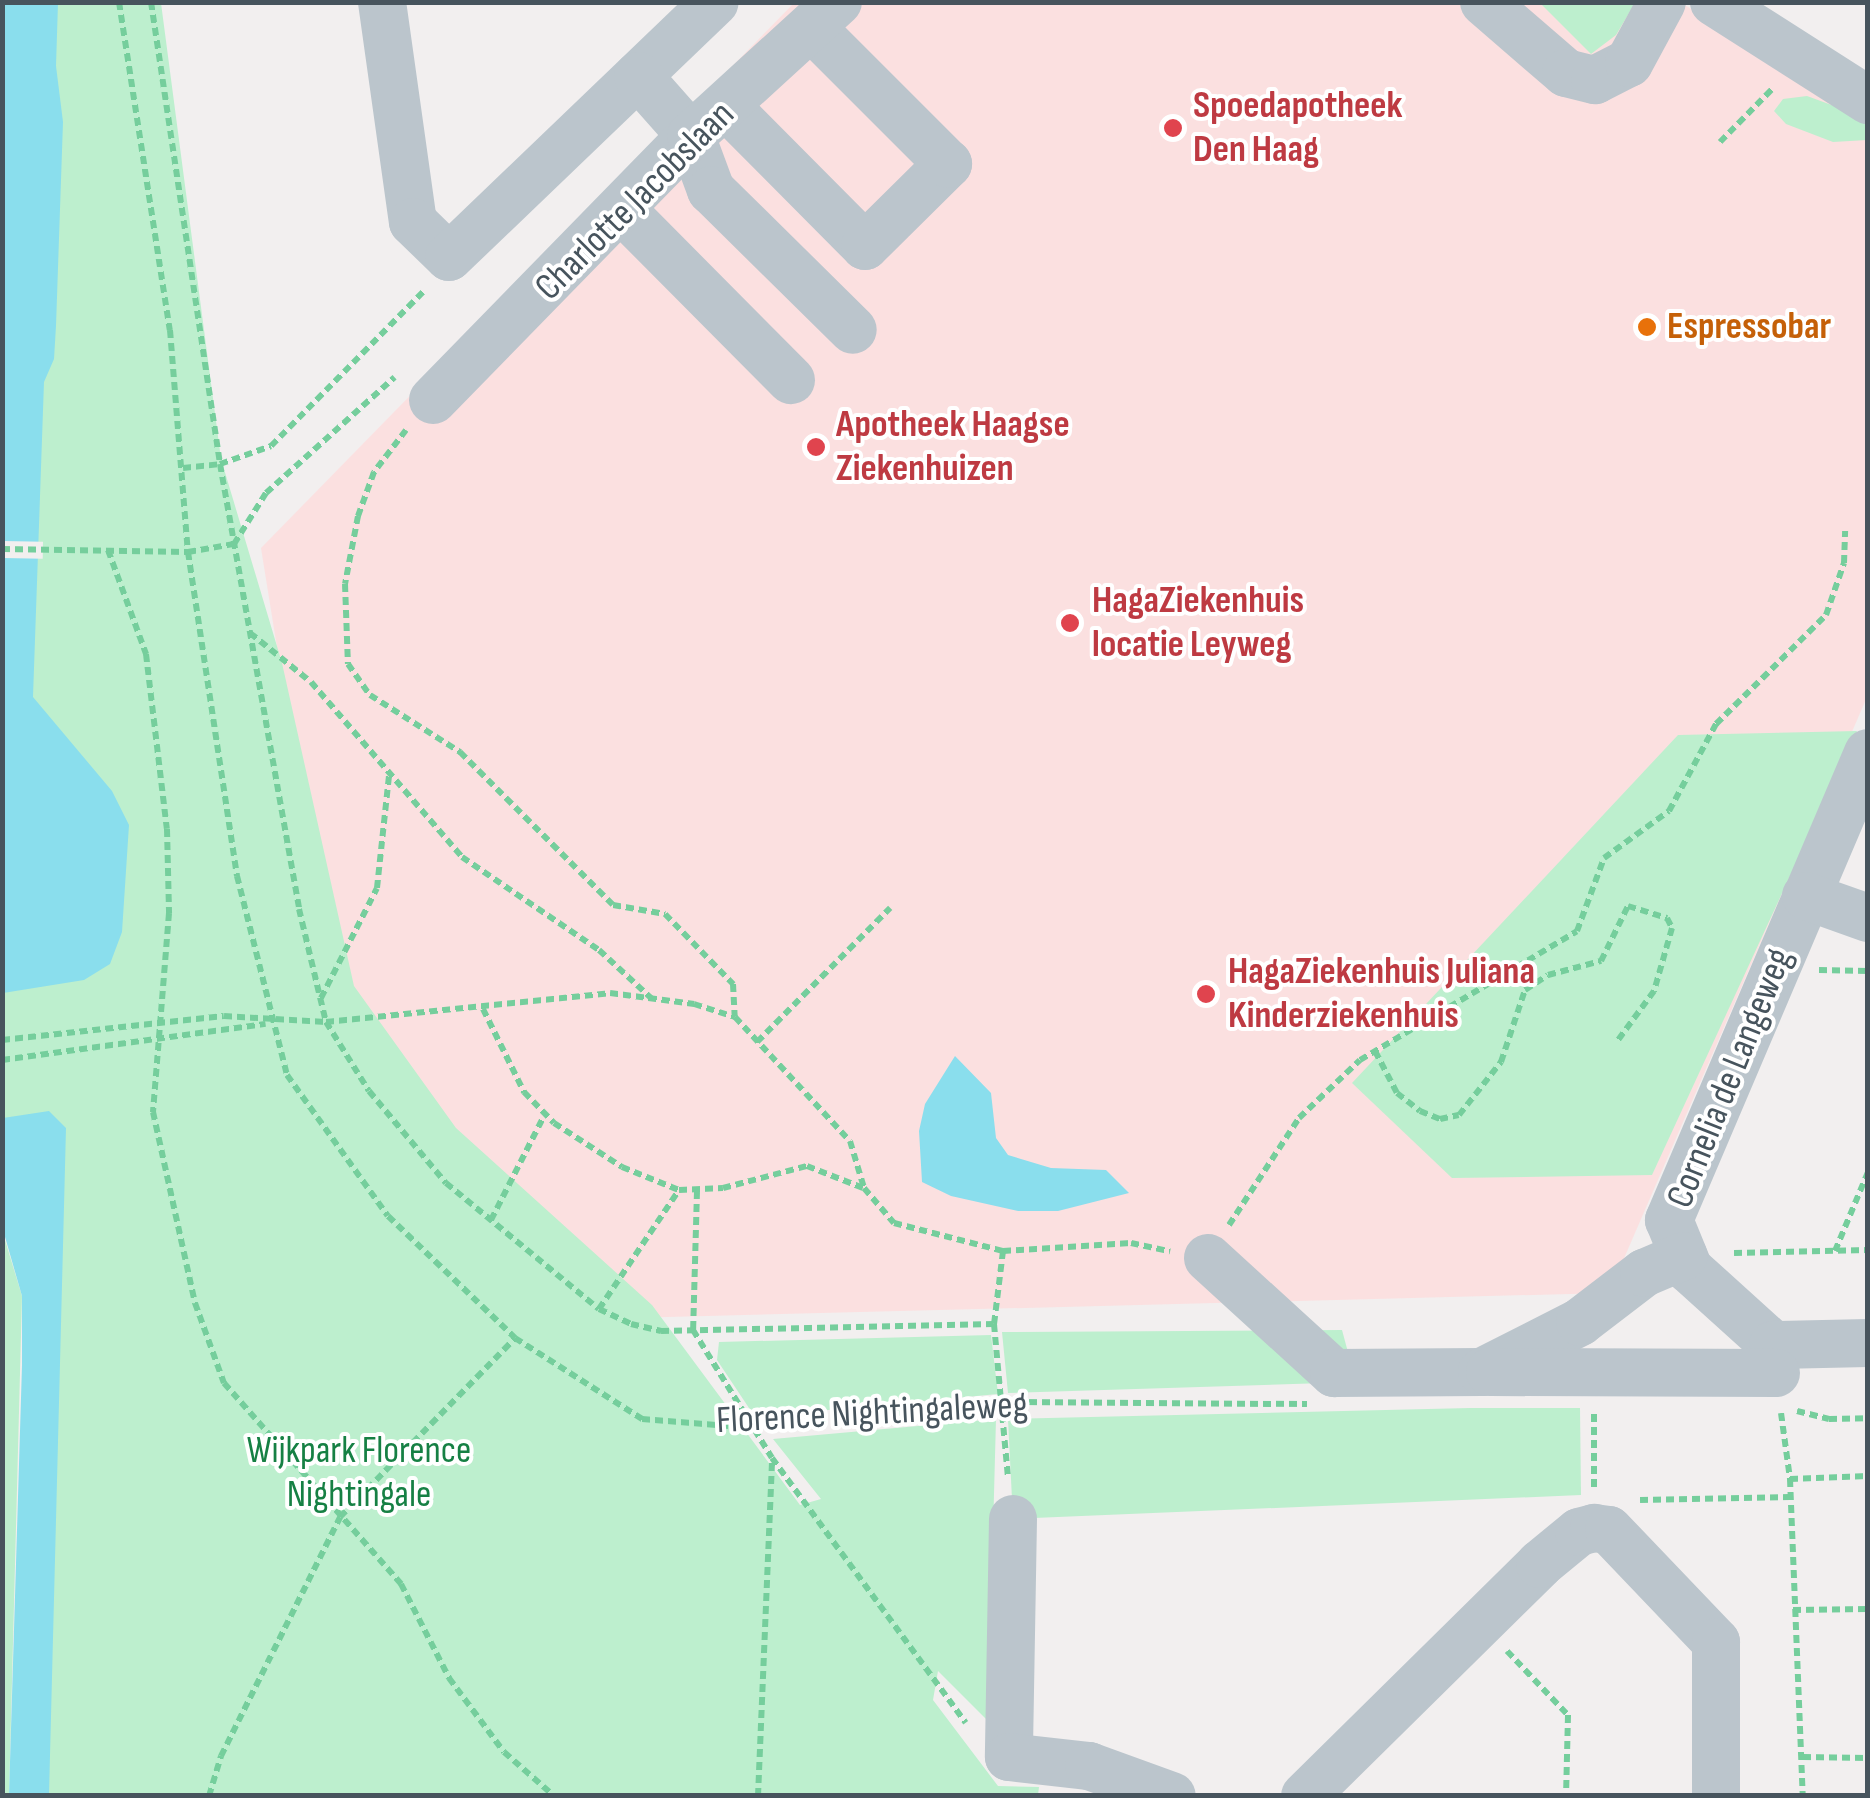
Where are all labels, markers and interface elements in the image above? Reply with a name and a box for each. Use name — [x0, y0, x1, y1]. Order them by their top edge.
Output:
place label: Spoedapotheek Den Haag — [1193, 83, 1403, 172]
street label: Charlotte Jacobslaan — [526, 92, 744, 310]
marker: Spoedapotheek Den Haag — [1162, 117, 1184, 139]
place label: Espressobar — [1667, 304, 1831, 350]
marker: Espressobar — [1636, 316, 1658, 338]
place label: Apotheek Haagse Ziekenhuizen — [836, 402, 1070, 492]
marker: Apotheek Haagse Ziekenhuizen — [805, 436, 827, 458]
place label: HagaZiekenhuis locatie Leyweg — [1092, 578, 1304, 668]
marker: HagaZiekenhuis locatie Leyweg — [1057, 610, 1083, 636]
street label: Cornelia de Langeweg — [1657, 942, 1803, 1214]
place label: HagaZiekenhuis Juliana Kinderziekenhuis — [1228, 949, 1535, 1038]
marker: HagaZiekenhuis Juliana Kinderziekenhuis — [1193, 981, 1219, 1007]
street label: Florence Nightingaleweg — [715, 1382, 1029, 1444]
park label: Wijkpark Florence Nightingale — [247, 1428, 471, 1518]

